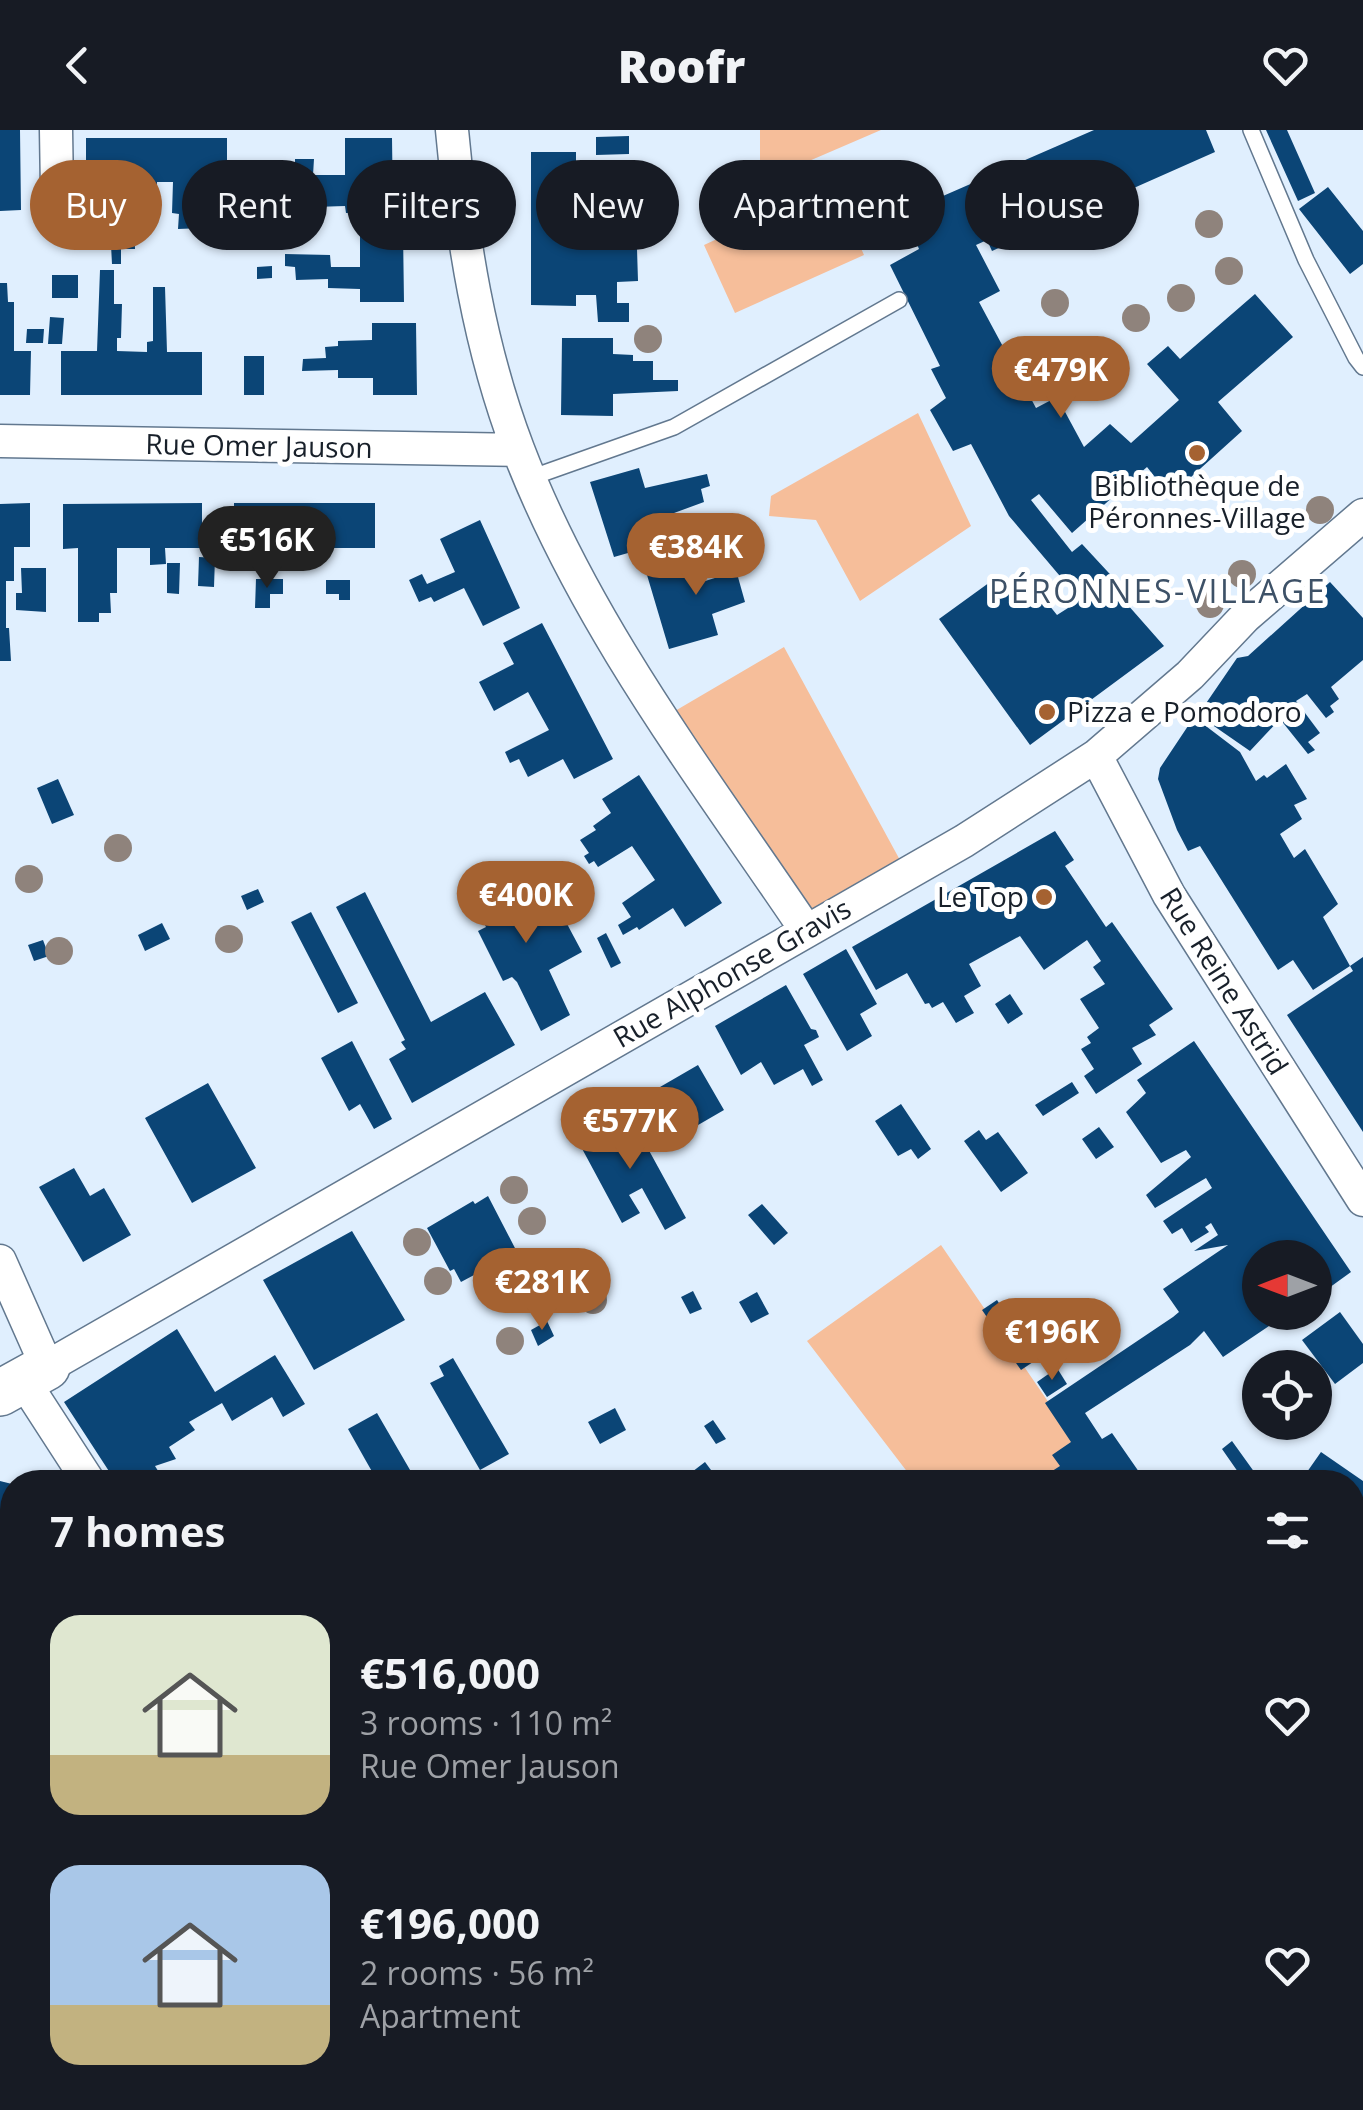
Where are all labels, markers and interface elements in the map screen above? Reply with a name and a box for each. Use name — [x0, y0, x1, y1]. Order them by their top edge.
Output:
text: Roofr — [618, 35, 745, 96]
icon: back — [50, 38, 105, 93]
icon: heart — [1258, 38, 1313, 93]
chip: Buy — [30, 160, 162, 250]
chip: Rent — [182, 160, 327, 250]
chip: Filters — [347, 160, 516, 250]
chip: New — [536, 160, 679, 250]
chip: Apartment — [699, 160, 945, 250]
chip: House — [965, 160, 1139, 250]
pin: €479K — [991, 336, 1131, 421]
text: €479K — [1014, 347, 1108, 390]
street label: Rue Omer Jauson — [145, 424, 373, 466]
marker: Bibliothèque de Péronnes-Village — [1186, 442, 1208, 464]
place label: Bibliothèque de Péronnes-Village — [1088, 466, 1306, 536]
pin: €516K — [197, 506, 337, 591]
pin: €384K — [626, 513, 766, 598]
text: €516K — [220, 517, 314, 560]
text: €384K — [649, 524, 743, 567]
district label: PÉRONNES-VILLAGE — [989, 569, 1327, 612]
place label: Pizza e Pomodoro — [1067, 692, 1302, 730]
marker: Pizza e Pomodoro — [1036, 701, 1058, 723]
pin: €400K — [456, 861, 596, 946]
text: €400K — [479, 872, 573, 915]
place label: Le Top — [937, 877, 1024, 915]
street label: Rue Reine Astrid — [1152, 880, 1298, 1081]
marker: Le Top — [1033, 886, 1055, 908]
street label: Rue Alphonse Gravis — [606, 889, 857, 1056]
pin: €577K — [560, 1087, 700, 1172]
text: €577K — [583, 1098, 677, 1141]
north arrow — [1242, 1240, 1332, 1330]
map controls — [1242, 1240, 1332, 1440]
pin: €281K — [472, 1248, 612, 1333]
text: €281K — [495, 1259, 589, 1302]
pin: €196K — [982, 1298, 1122, 1383]
text: €196K — [1005, 1309, 1099, 1352]
button: locate — [1242, 1350, 1332, 1440]
text: 7 homes — [50, 1502, 225, 1559]
icon: filters — [1260, 1503, 1315, 1558]
text: €516,000 — [360, 1644, 540, 1701]
icon: home — [130, 1655, 250, 1775]
icon: heart — [1260, 1688, 1315, 1743]
text: 3 rooms · 110 m² — [360, 1701, 612, 1744]
text: Rue Omer Jauson — [360, 1744, 620, 1787]
text: €196,000 — [360, 1894, 540, 1951]
icon: home — [130, 1905, 250, 2025]
icon: heart — [1260, 1938, 1315, 1993]
text: 2 rooms · 56 m² — [360, 1951, 594, 1994]
text: Apartment — [360, 1994, 521, 2037]

